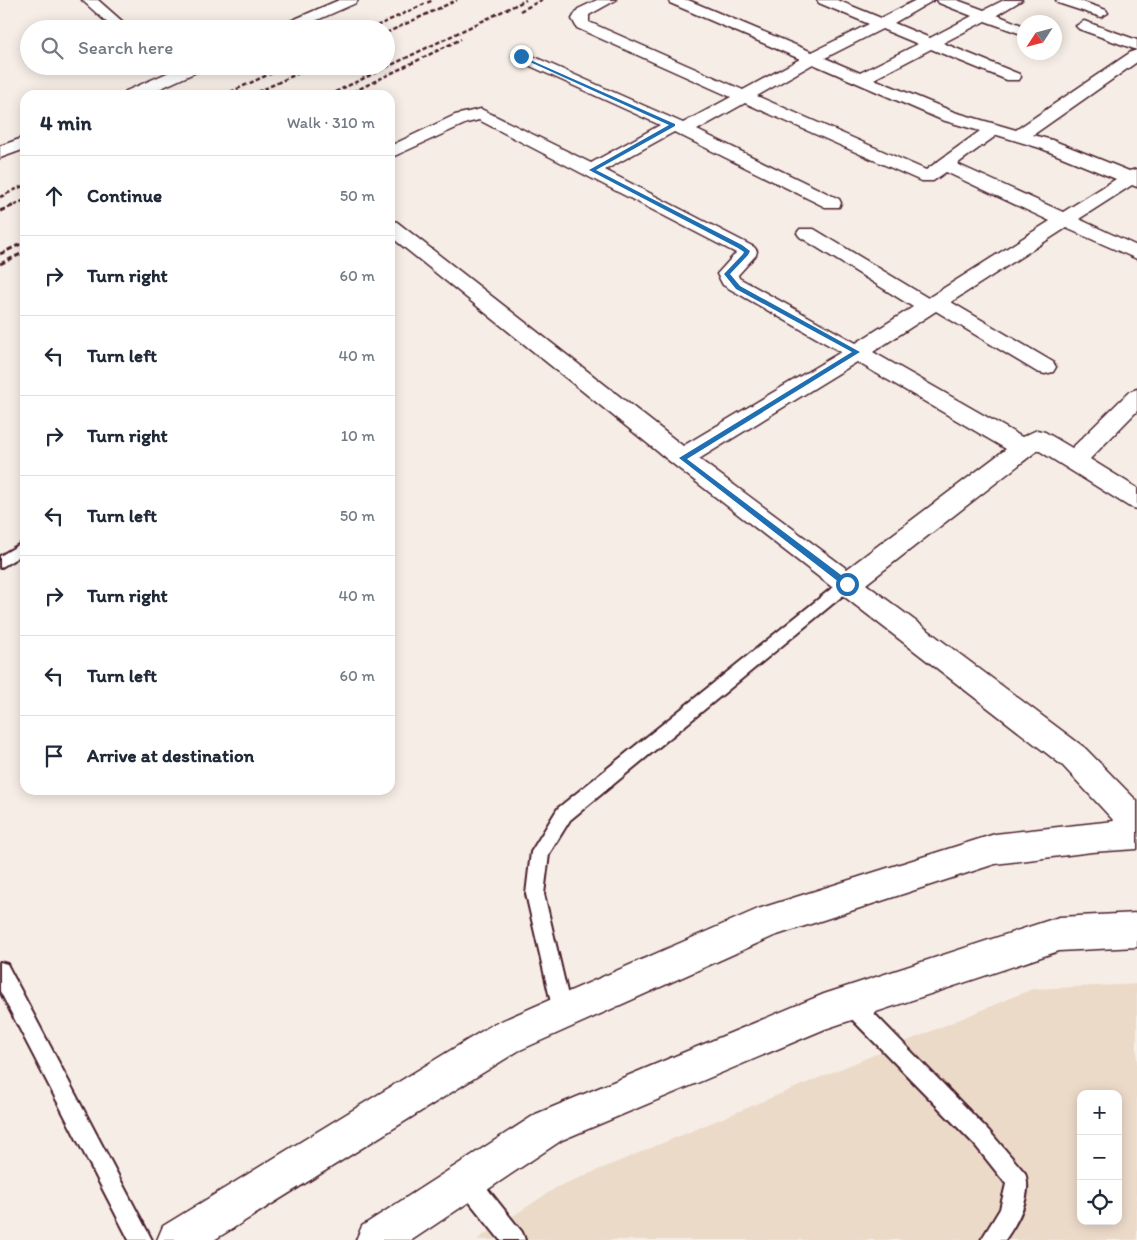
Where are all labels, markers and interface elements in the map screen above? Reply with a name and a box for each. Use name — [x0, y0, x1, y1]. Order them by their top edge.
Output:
north arrow — [1017, 15, 1062, 60]
search box — [20, 20, 395, 75]
icon: search — [38, 34, 66, 62]
text: Search here — [78, 36, 173, 59]
route end — [510, 45, 533, 68]
text: 4 min — [40, 110, 92, 135]
text: Walk · 310 m — [287, 113, 375, 132]
icon: ahead — [40, 182, 68, 210]
text: Continue — [87, 184, 162, 207]
text: 50 m — [340, 186, 375, 205]
icon: right — [40, 262, 68, 290]
text: Turn right — [87, 264, 168, 287]
text: 60 m — [340, 266, 375, 285]
icon: left — [40, 342, 68, 370]
text: Turn left — [87, 344, 157, 367]
text: 40 m — [338, 346, 375, 365]
icon: right — [40, 422, 68, 450]
text: Turn right — [87, 424, 168, 447]
text: 10 m — [341, 426, 375, 445]
icon: left — [40, 502, 68, 530]
text: Turn left — [87, 504, 157, 527]
text: 50 m — [340, 506, 375, 525]
route start — [836, 573, 859, 596]
icon: right — [40, 582, 68, 610]
text: Turn right — [87, 584, 168, 607]
text: 40 m — [338, 586, 375, 605]
icon: left — [40, 662, 68, 690]
text: Turn left — [87, 664, 157, 687]
text: 60 m — [340, 666, 375, 685]
icon: arrive — [40, 742, 68, 770]
text: Arrive at destination — [87, 744, 254, 767]
map controls — [1077, 1090, 1122, 1225]
button: + — [1077, 1090, 1122, 1135]
button: − — [1077, 1135, 1122, 1180]
button: locate — [1077, 1180, 1122, 1225]

